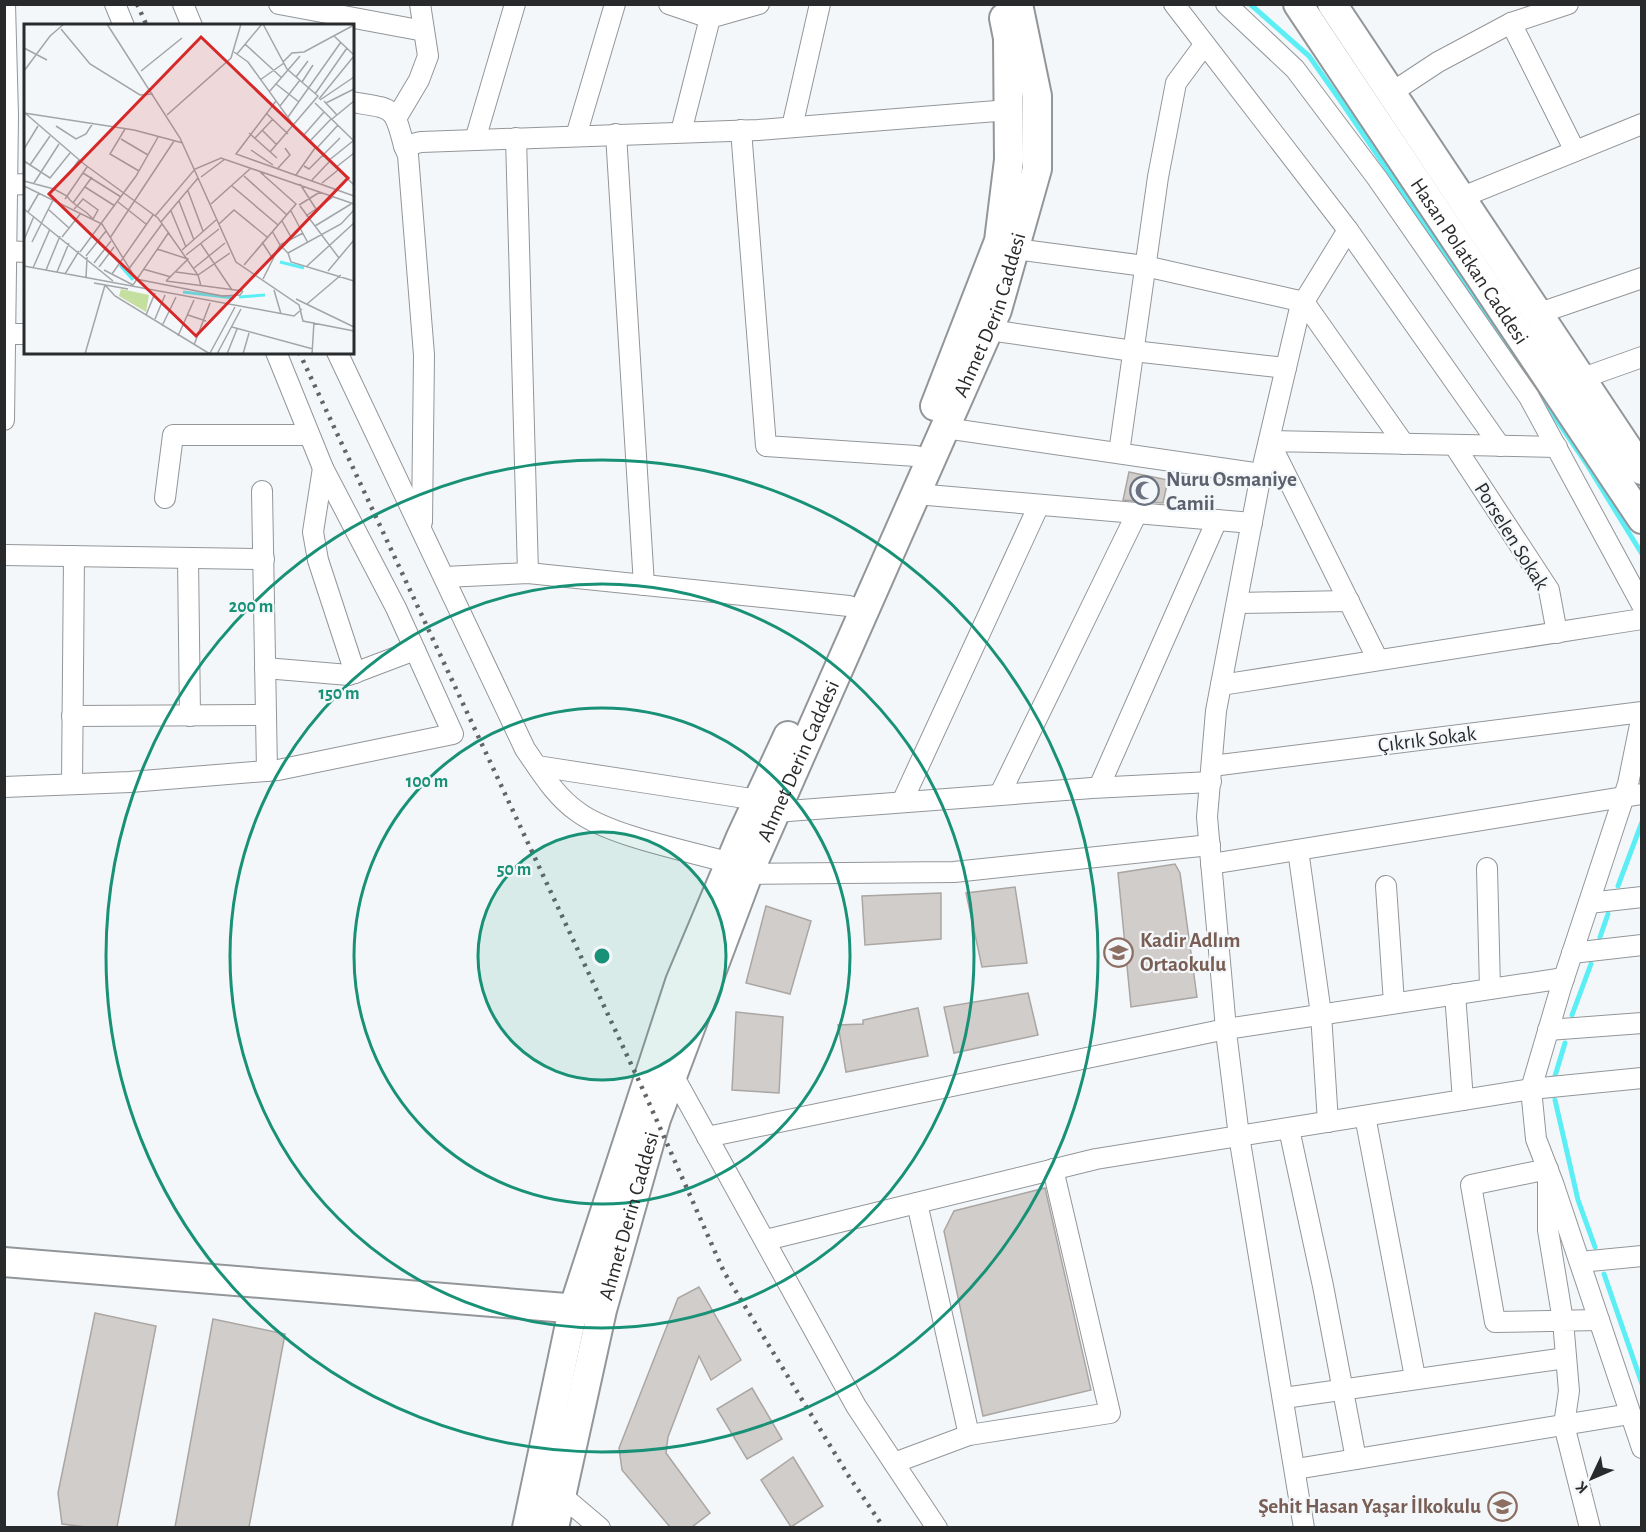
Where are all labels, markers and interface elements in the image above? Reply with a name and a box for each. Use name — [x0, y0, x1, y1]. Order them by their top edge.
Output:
inset map — [24, 24, 354, 354]
street label: Hasan Polatkan Caddesi — [1406, 174, 1532, 348]
street label: Ahmet Derin Caddesi — [950, 230, 1029, 400]
place label: Nuru Osmaniye Camii — [1166, 469, 1297, 514]
mosque icon: Nuru Osmaniye Camii — [1129, 475, 1161, 507]
street label: Porselen Sokak — [1470, 479, 1553, 594]
text: 200 m — [229, 598, 273, 616]
street label: Ahmet Derin Caddesi — [754, 677, 843, 845]
text: 150 m — [319, 685, 359, 703]
street label: Çıkrık Sokak — [1377, 723, 1478, 756]
text: 100 m — [406, 773, 448, 791]
text: 50 m — [497, 861, 531, 879]
place label: Kadir Adlım Ortaokulu — [1140, 930, 1240, 975]
school or university icon: Kadir Adlım Ortaokulu — [1103, 936, 1135, 968]
centre of rings — [592, 946, 612, 966]
street label: Ahmet Derin Caddesi — [595, 1129, 663, 1303]
north arrow — [1562, 1448, 1622, 1508]
text: K — [1572, 1478, 1591, 1497]
school or university icon: Şehit Hasan Yaşar İlkokulu — [1486, 1490, 1518, 1522]
place label: Şehit Hasan Yaşar İlkokulu — [1258, 1495, 1481, 1517]

